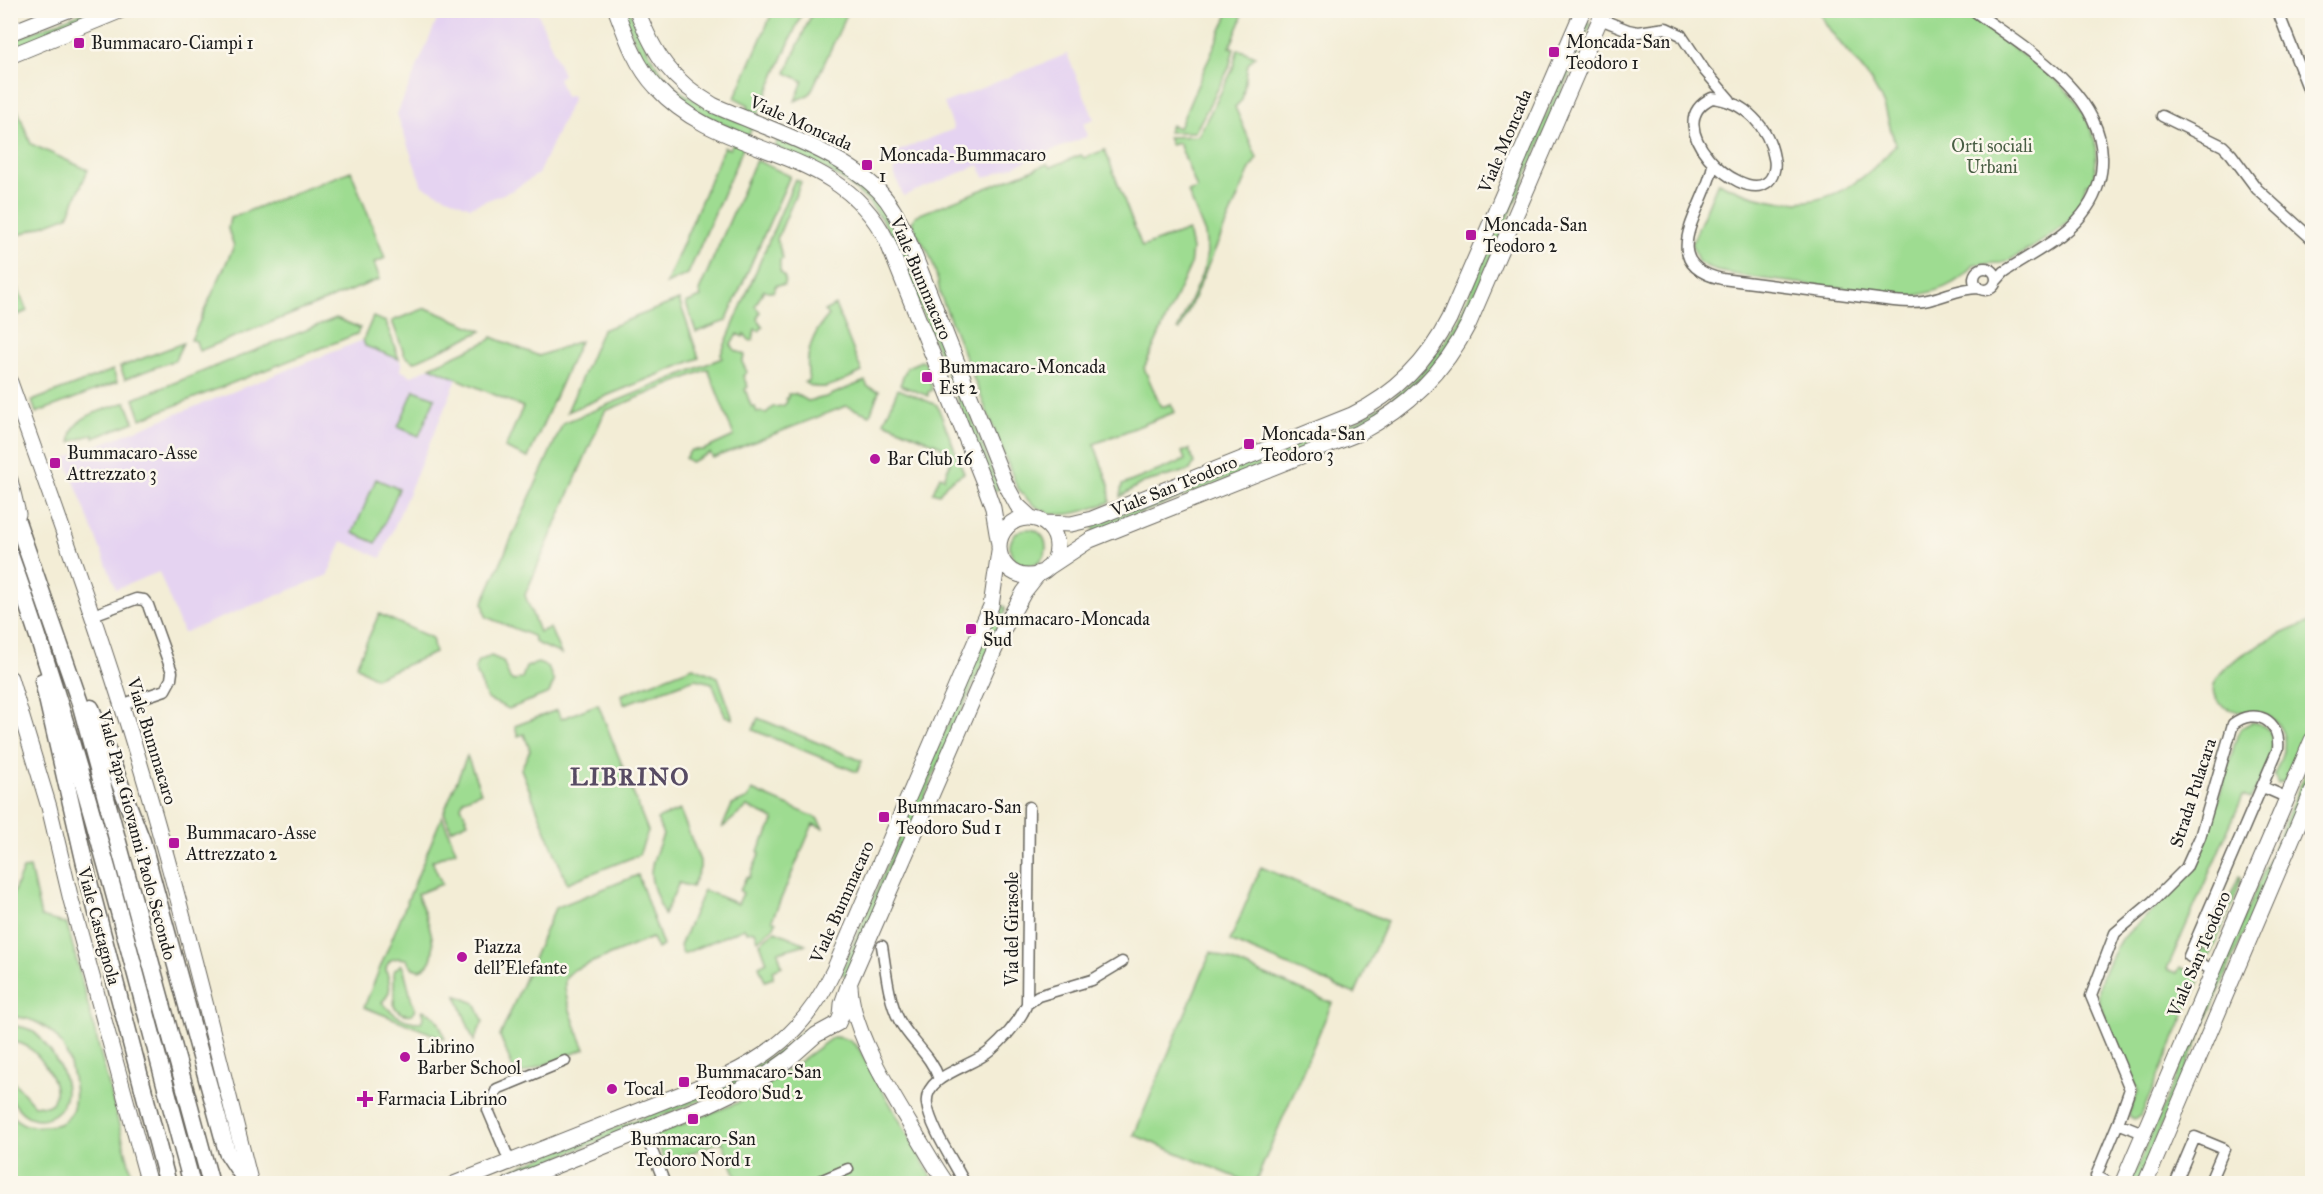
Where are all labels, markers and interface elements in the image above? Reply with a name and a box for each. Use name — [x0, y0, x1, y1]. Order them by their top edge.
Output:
place label: Moncada-San Teodoro 1 — [1566, 31, 1670, 74]
place label: Bummacaro-Ciampi 1 — [91, 32, 254, 54]
marker: Bummacaro-Ciampi 1 — [72, 36, 86, 50]
marker: Moncada-San Teodoro 1 — [1547, 45, 1561, 59]
street label: Viale Moncada — [1473, 86, 1537, 197]
street label: Viale Moncada — [745, 90, 856, 156]
park label: Orti sociali Urbani — [1951, 135, 2033, 178]
place label: Moncada-Bummacaro 1 — [879, 144, 1046, 187]
marker: Moncada-Bummacaro 1 — [860, 158, 874, 172]
street label: Viale Bummacaro — [885, 212, 957, 343]
place label: Moncada-San Teodoro 2 — [1483, 214, 1587, 257]
marker: Moncada-San Teodoro 2 — [1464, 228, 1478, 242]
place label: Bummacaro-Moncada Est 2 — [939, 356, 1106, 399]
marker: Bummacaro-Moncada Est 2 — [920, 370, 934, 384]
place label: Moncada-San Teodoro 3 — [1261, 423, 1365, 466]
marker: Moncada-San Teodoro 3 — [1242, 437, 1256, 451]
place label: Bummacaro-Asse Attrezzato 3 — [66, 442, 198, 485]
place label: Bar Club 16 — [887, 448, 973, 470]
street label: Viale San Teodoro — [1107, 451, 1240, 522]
marker: Bar Club 16 — [868, 452, 882, 466]
marker: Bummacaro-Asse Attrezzato 3 — [48, 456, 62, 470]
place label: Bummacaro-Moncada Sud — [983, 608, 1150, 651]
marker: Bummacaro-Moncada Sud — [964, 622, 978, 636]
street label: Viale Bummacaro — [122, 674, 182, 807]
street label: Viale Papa Giovanni Paolo Secondo — [93, 707, 181, 963]
street label: Strada Pulacara — [2165, 735, 2221, 850]
district label: LIBRINO — [570, 762, 690, 792]
place label: Bummacaro-San Teodoro Sud 1 — [896, 796, 1022, 839]
marker: Bummacaro-San Teodoro Sud 1 — [877, 810, 891, 824]
place label: Bummacaro-Asse Attrezzato 2 — [185, 822, 317, 865]
marker: Bummacaro-Asse Attrezzato 2 — [167, 836, 181, 850]
street label: Viale Bummacaro — [805, 837, 879, 968]
street label: Viale Castagnola — [71, 864, 125, 988]
street label: Via del Girasole — [1001, 872, 1023, 987]
street label: Viale San Teodoro — [2162, 888, 2235, 1021]
place label: Piazza dell'Elefante — [474, 936, 567, 979]
marker: Piazza dell'Elefante — [455, 950, 469, 964]
place label: Librino Barber School — [417, 1036, 521, 1079]
marker: Librino Barber School — [398, 1050, 412, 1064]
place label: Bummacaro-San Teodoro Sud 2 — [696, 1061, 822, 1104]
marker: Bummacaro-San Teodoro Sud 2 — [677, 1075, 691, 1089]
place label: Tocal — [624, 1078, 664, 1100]
marker: Tocal — [605, 1082, 619, 1096]
place label: Farmacia Librino — [377, 1088, 507, 1110]
marker: Farmacia Librino — [358, 1092, 372, 1106]
marker: Bummacaro-San Teodoro Nord 1 — [686, 1112, 700, 1126]
place label: Bummacaro-San Teodoro Nord 1 — [630, 1128, 756, 1171]

